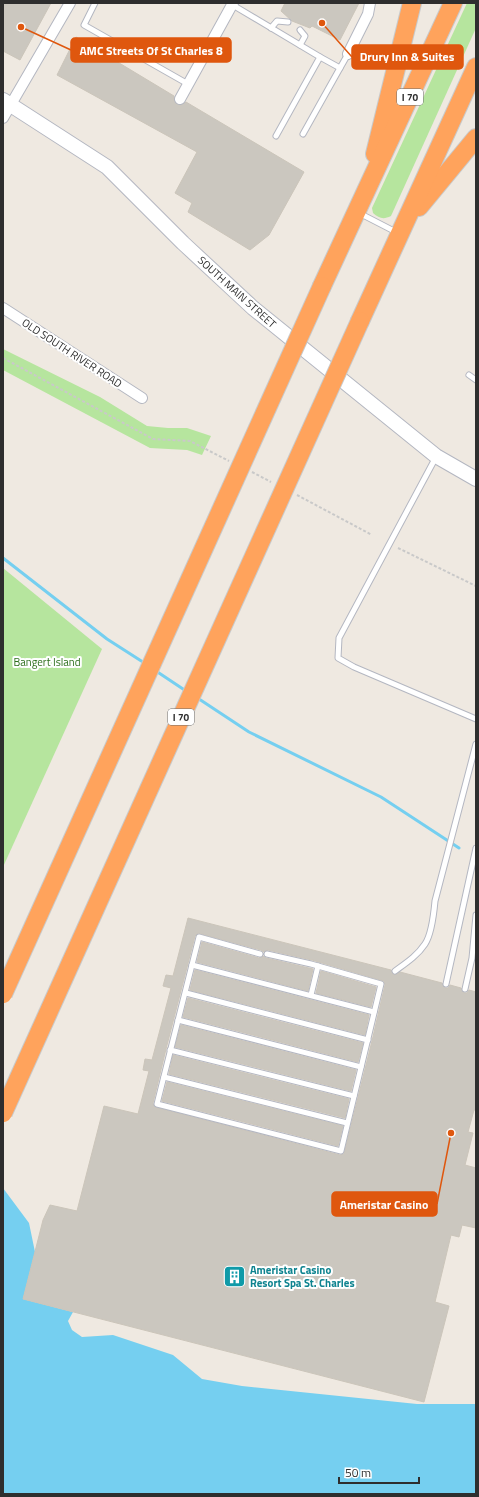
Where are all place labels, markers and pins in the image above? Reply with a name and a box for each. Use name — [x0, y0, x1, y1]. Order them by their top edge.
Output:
callout: AMC Streets Of St Charles 8 — [71, 38, 231, 62]
callout: Drury Inn & Suites — [352, 45, 463, 69]
callout: Ameristar Casino — [332, 1192, 437, 1216]
place label: Ameristar Casino Resort Spa St. Charles — [250, 1262, 355, 1291]
building icon: Ameristar Casino Resort Spa St. Charles — [222, 1263, 248, 1289]

